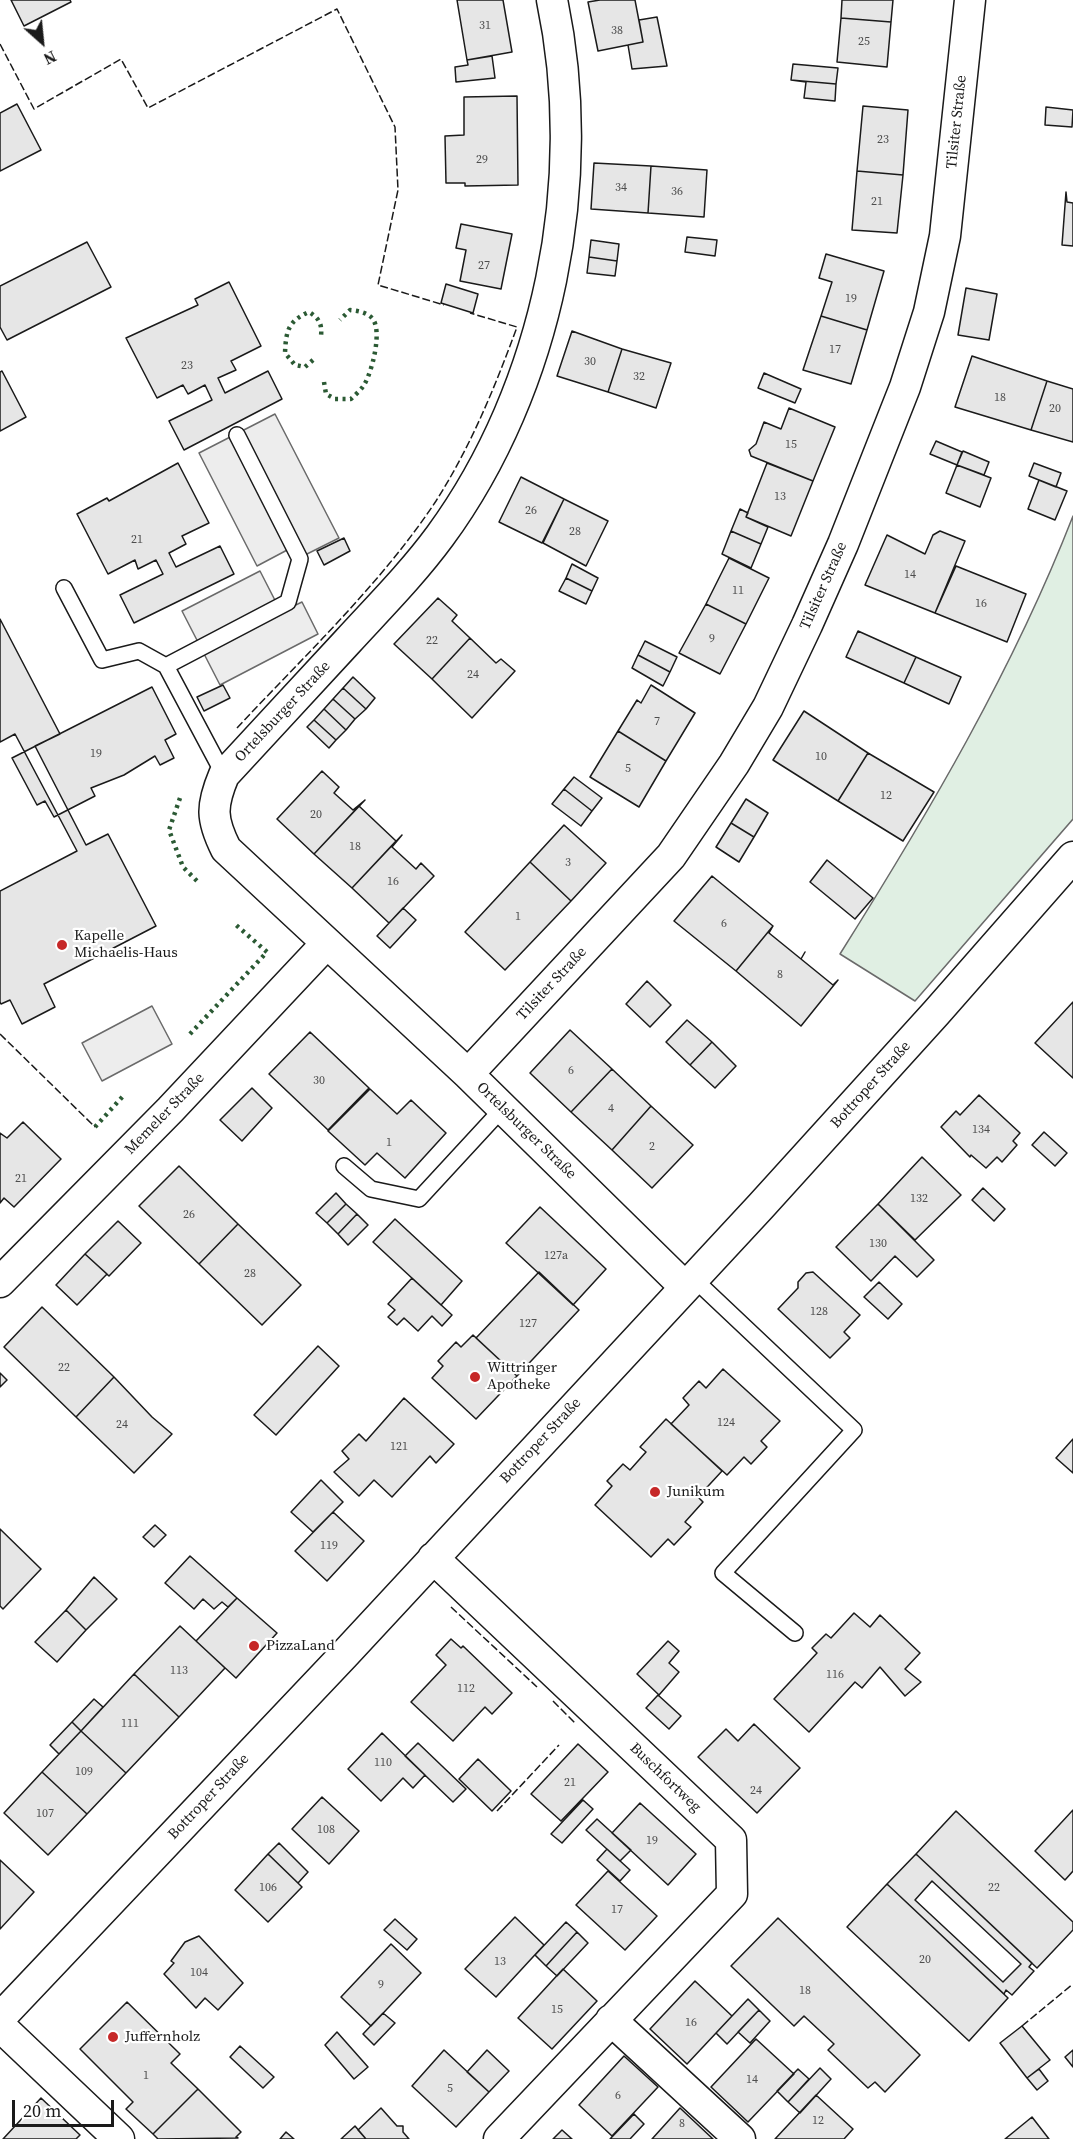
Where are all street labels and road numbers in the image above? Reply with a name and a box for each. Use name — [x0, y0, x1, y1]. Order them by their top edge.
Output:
street label: Tilsiter Straße — [943, 74, 971, 170]
street label: Tilsiter Straße — [797, 539, 851, 633]
street label: Ortelsburger Straße — [231, 658, 335, 766]
street label: Tilsiter Straße — [513, 943, 591, 1025]
street label: Bottroper Straße — [827, 1038, 915, 1132]
street label: Memeler Straße — [121, 1069, 209, 1159]
street label: Ortelsburger Straße — [472, 1079, 580, 1183]
street label: Bottroper Straße — [497, 1394, 585, 1488]
street label: Buschfortweg — [626, 1740, 704, 1816]
street label: Bottroper Straße — [165, 1750, 253, 1844]

